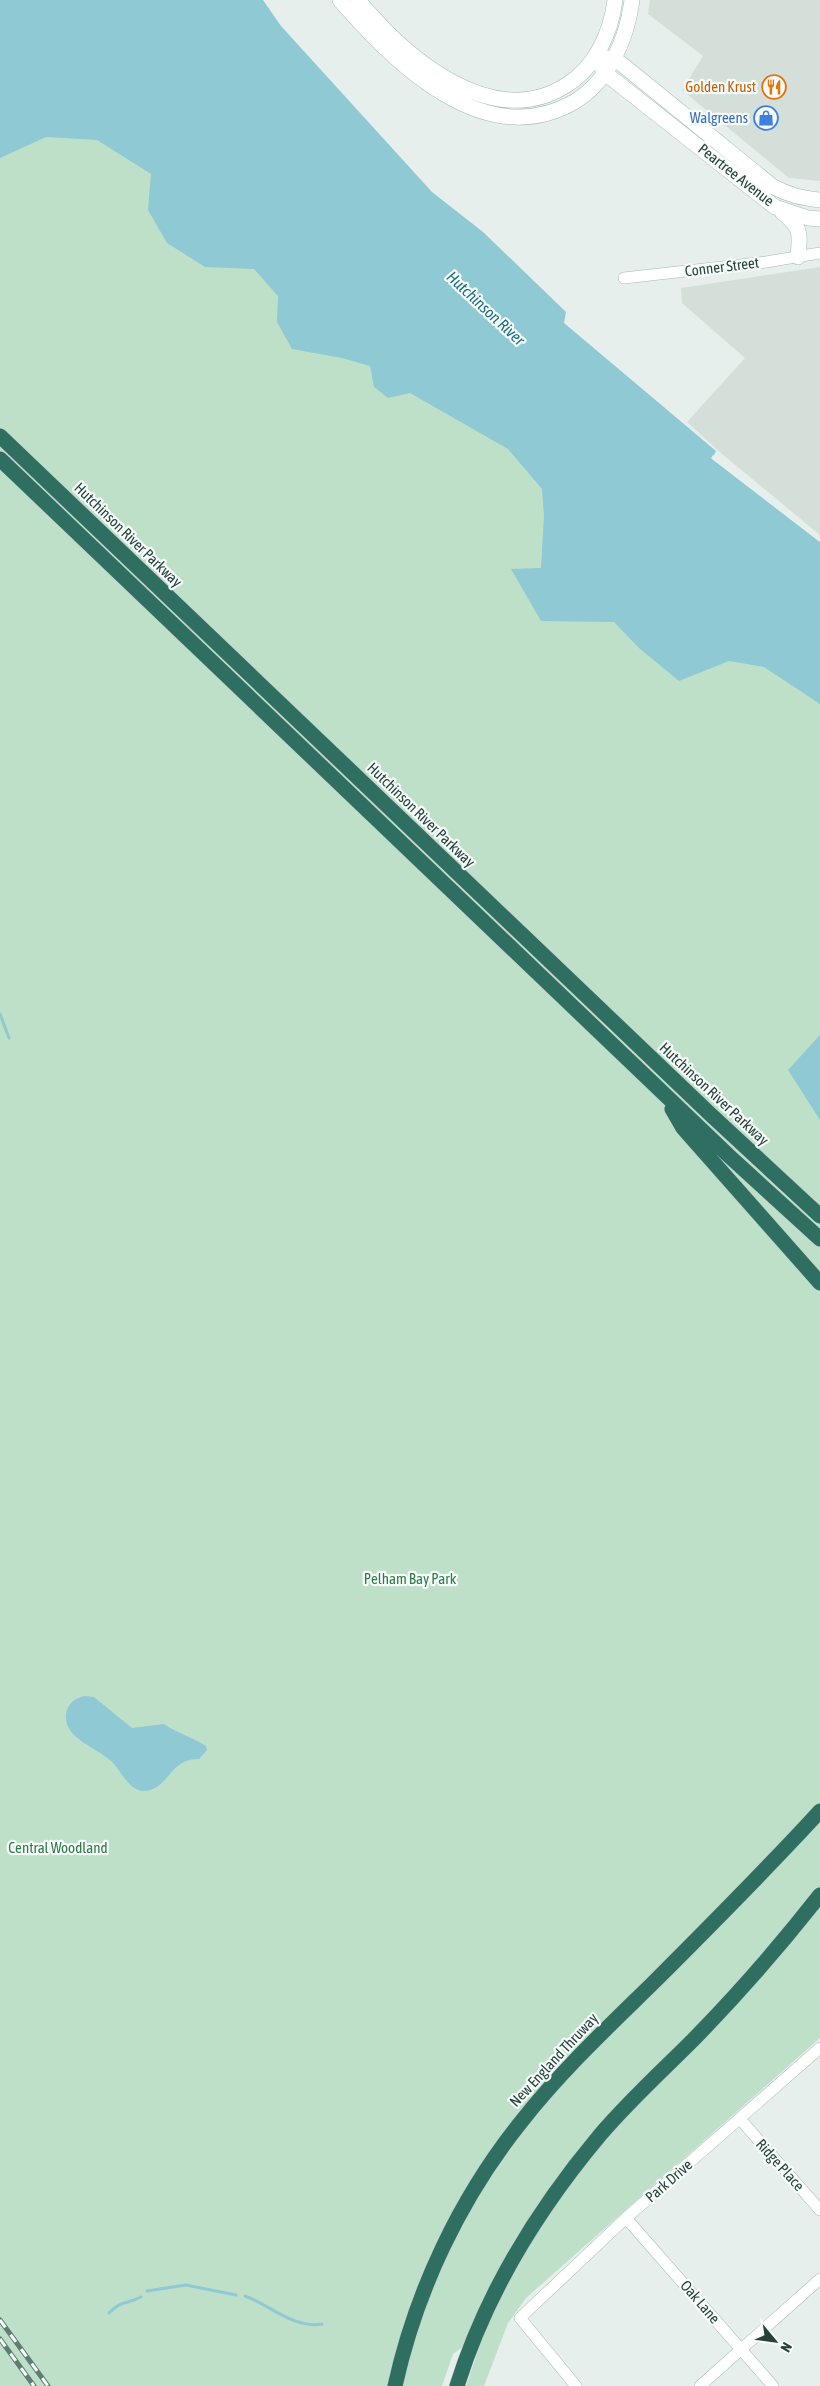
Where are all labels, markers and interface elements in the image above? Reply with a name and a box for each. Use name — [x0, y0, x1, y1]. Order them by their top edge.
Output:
restaurant icon: Golden Krust — [761, 74, 787, 100]
place label: Golden Krust — [685, 78, 756, 95]
shop icon: Walgreens — [753, 105, 779, 131]
place label: Walgreens — [690, 109, 748, 126]
street label: Peartree Avenue — [695, 140, 778, 209]
street label: Conner Street — [684, 254, 760, 279]
water label: Hutchinson River — [443, 267, 530, 349]
street label: Hutchinson River Parkway — [71, 479, 186, 590]
street label: Hutchinson River Parkway — [364, 759, 479, 870]
street label: Hutchinson River Parkway — [656, 1039, 772, 1148]
park label: Pelham Bay Park — [364, 1570, 457, 1587]
park label: Central Woodland — [8, 1839, 108, 1856]
street label: New England Thruway — [506, 2010, 601, 2110]
street label: Ridge Place — [753, 2135, 808, 2194]
street label: Park Drive — [642, 2156, 696, 2205]
street label: Oak Lane — [677, 2277, 724, 2327]
north arrow — [750, 2316, 800, 2366]
text: N — [777, 2340, 795, 2355]

